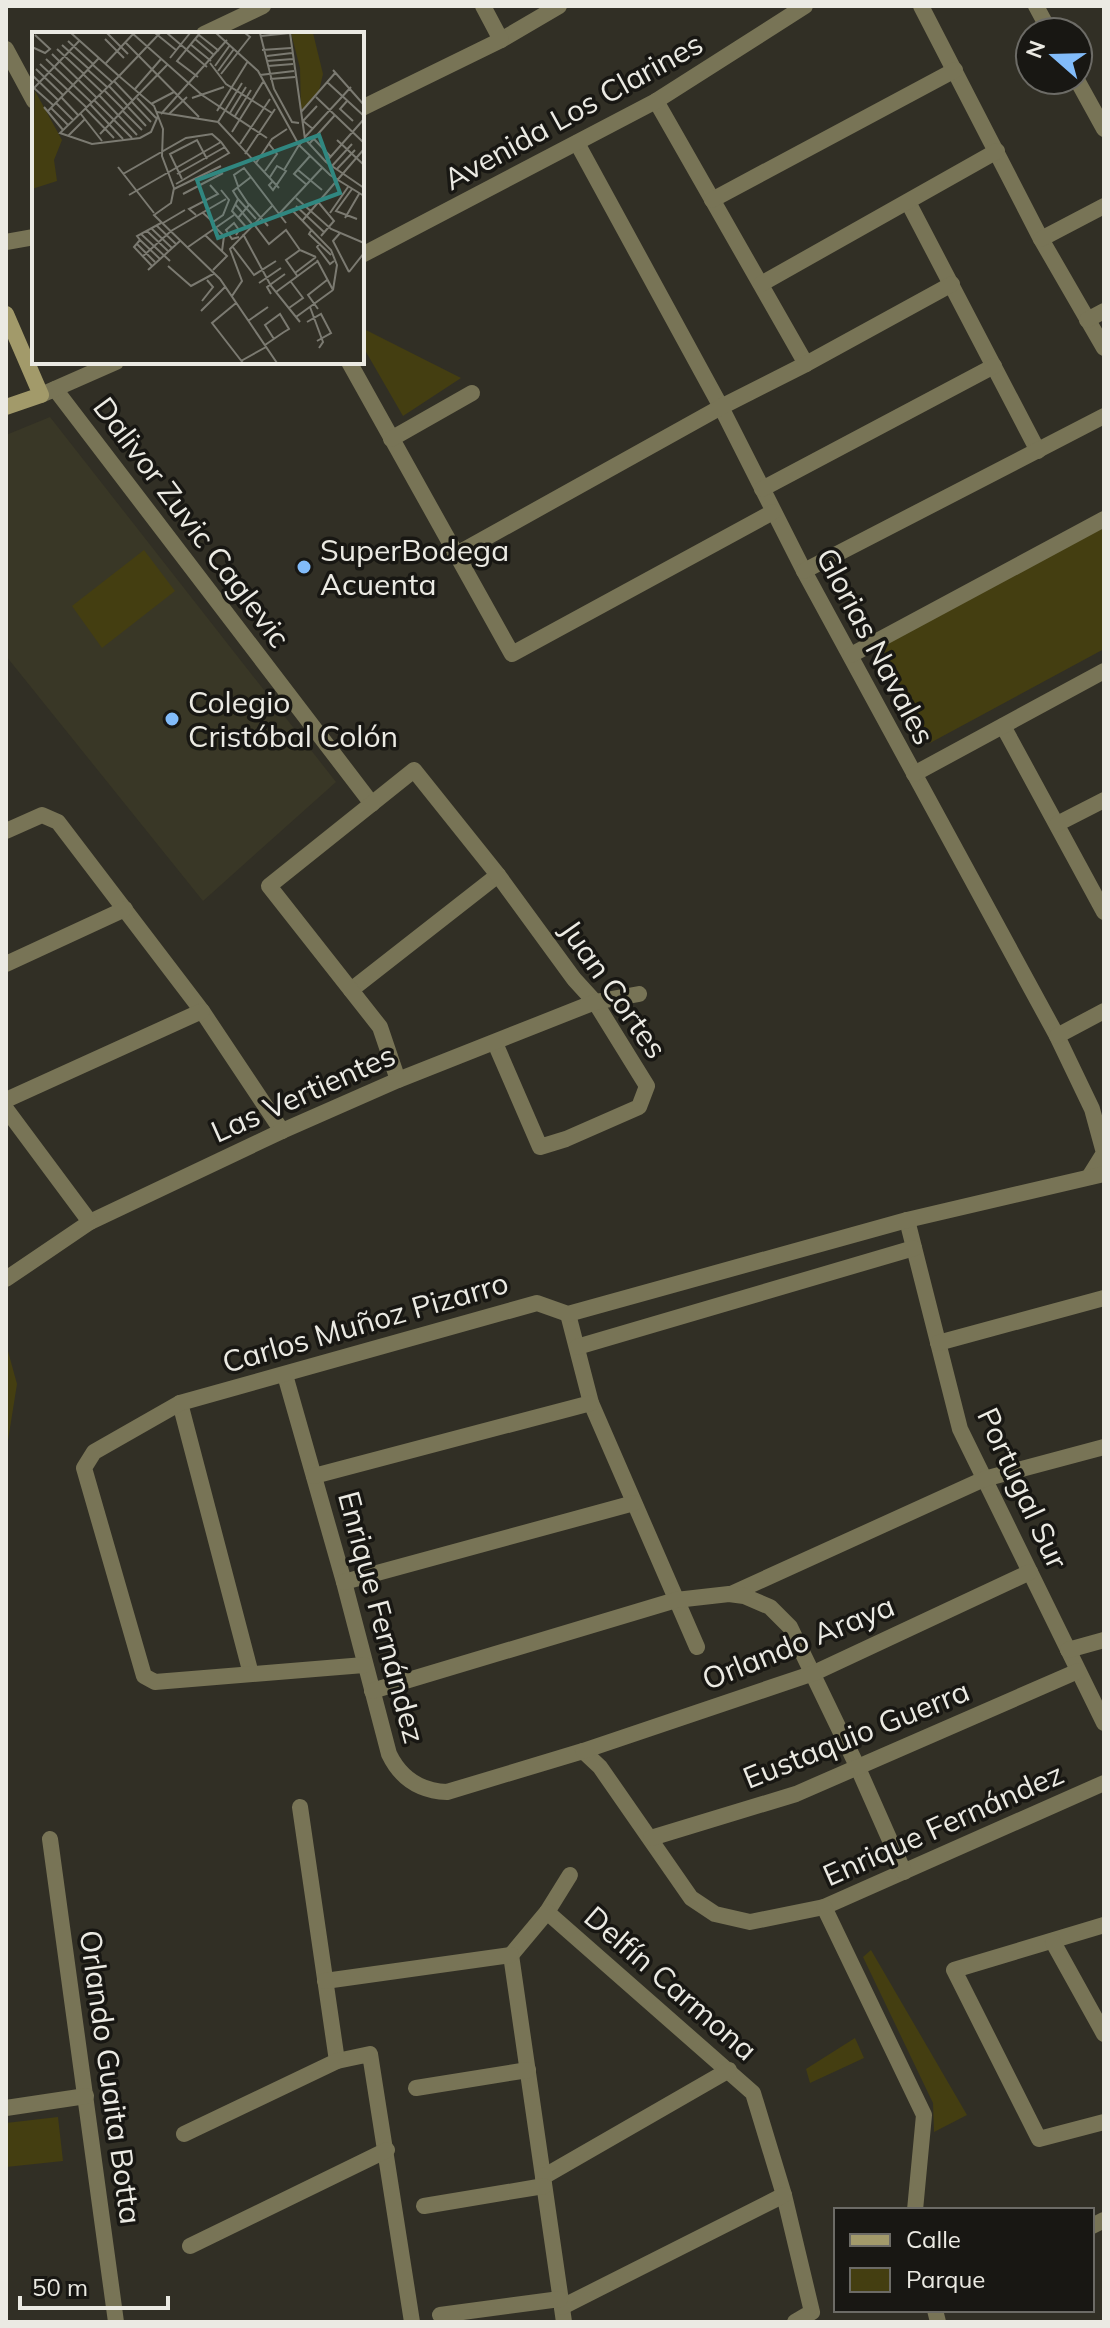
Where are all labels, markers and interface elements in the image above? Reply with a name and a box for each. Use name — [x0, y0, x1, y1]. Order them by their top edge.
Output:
north arrow — [1014, 16, 1094, 96]
street label: Avenida Los Clarines — [437, 24, 709, 198]
inset map — [32, 32, 364, 364]
text: N — [1019, 37, 1051, 62]
street label: Dalivor Zuvic Caglevic — [85, 389, 299, 655]
place label: SuperBodega Acuenta — [320, 531, 509, 603]
street label: Glorias Navales — [808, 541, 944, 751]
marker: SuperBodega Acuenta — [295, 558, 313, 576]
place label: Colegio Cristóbal Colón — [188, 683, 398, 755]
marker: Colegio Cristóbal Colón — [163, 710, 181, 728]
street label: Juan Cortes — [552, 912, 676, 1066]
street label: Las Vertientes — [205, 1036, 401, 1150]
street label: Carlos Muñoz Pizarro — [218, 1263, 512, 1381]
street label: Portugal Sur — [969, 1401, 1077, 1575]
street label: Enrique Fernández — [330, 1487, 434, 1747]
street label: Orlando Araya — [696, 1586, 900, 1698]
street label: Eustaquio Guerra — [737, 1671, 975, 1797]
street label: Enrique Fernández — [817, 1754, 1069, 1894]
street label: Delfín Carmona — [577, 1898, 765, 2068]
street label: Orlando Guaita Botta — [72, 1928, 150, 2226]
legend — [834, 2208, 1094, 2312]
text: Calle — [906, 2224, 961, 2254]
scale bar — [20, 2260, 168, 2310]
text: Parque — [906, 2264, 985, 2294]
text: 50 m — [32, 2272, 88, 2302]

